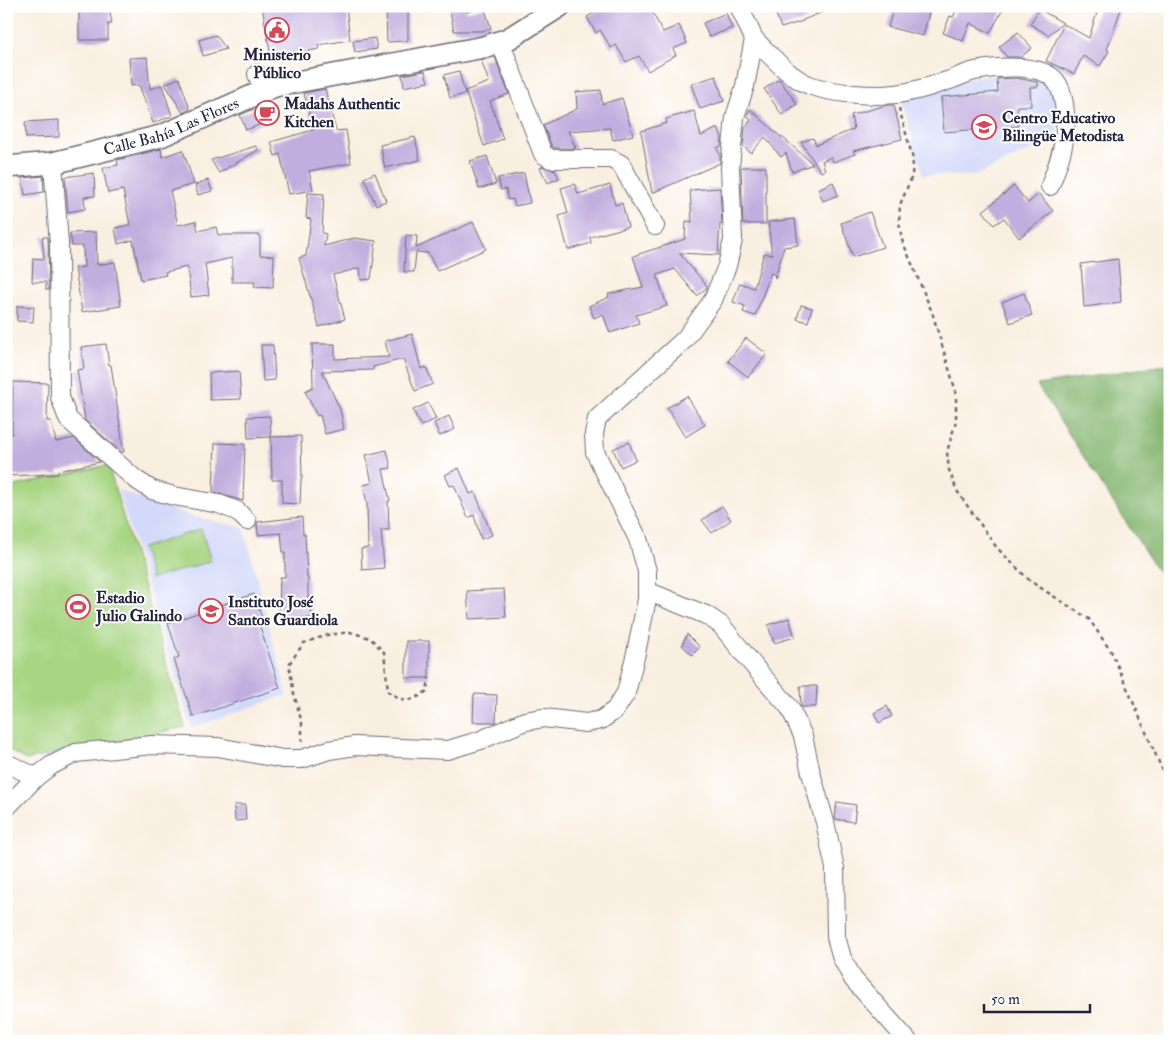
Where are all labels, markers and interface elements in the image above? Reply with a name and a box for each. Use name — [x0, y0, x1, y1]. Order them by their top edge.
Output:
public building icon: Ministerio Público — [264, 17, 290, 43]
place label: Ministerio Público — [242, 45, 311, 83]
street label: Calle Bahía Las Flores — [101, 93, 242, 160]
place label: Madahs Authentic Kitchen — [283, 94, 401, 132]
cafe icon: Madahs Authentic Kitchen — [254, 100, 280, 126]
place label: Centro Educativo Bilingüe Metodista — [1002, 108, 1124, 147]
school or university icon: Centro Educativo Bilingüe Metodista — [971, 114, 997, 140]
place label: Estadio Julio Galindo — [95, 588, 182, 627]
place label: Instituto José Santos Guardiola — [228, 592, 338, 630]
sports icon: Estadio Julio Galindo — [65, 594, 91, 620]
school or university icon: Instituto José Santos Guardiola — [198, 598, 224, 624]
scale bar — [984, 982, 1090, 1014]
text: 50 m — [991, 990, 1020, 1009]

